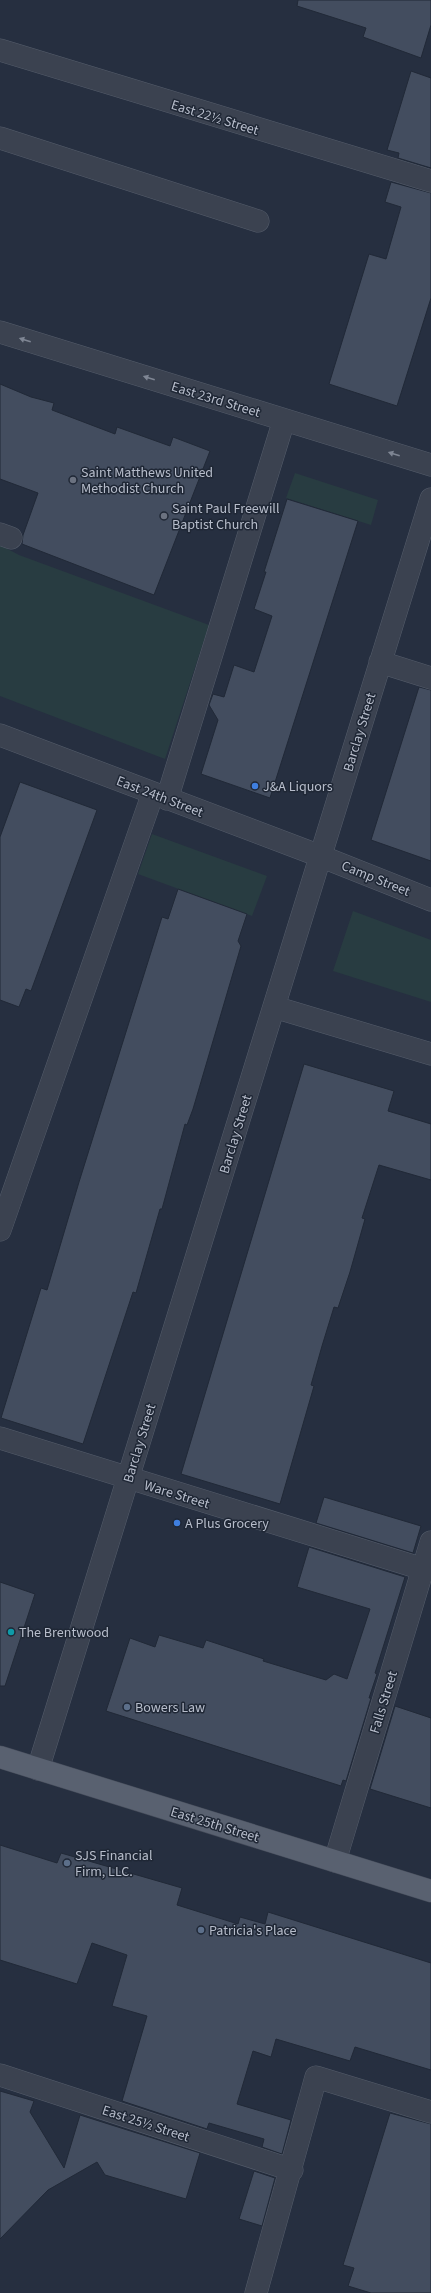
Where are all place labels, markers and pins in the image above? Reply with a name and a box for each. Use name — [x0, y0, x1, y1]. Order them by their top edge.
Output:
place label: Saint Matthews United Methodist Church — [81, 463, 213, 499]
marker: Saint Matthews United Methodist Church — [68, 475, 78, 485]
place label: Saint Paul Freewill Baptist Church — [172, 499, 280, 535]
marker: Saint Paul Freewill Baptist Church — [159, 511, 169, 521]
place label: J&A Liquors — [263, 777, 333, 797]
marker: J&A Liquors — [250, 781, 260, 791]
place label: A Plus Grocery — [185, 1514, 269, 1534]
marker: A Plus Grocery — [172, 1518, 182, 1528]
place label: The Brentwood — [19, 1623, 109, 1643]
marker: The Brentwood — [6, 1627, 16, 1637]
place label: Bowers Law — [135, 1698, 205, 1718]
marker: Bowers Law — [122, 1702, 132, 1712]
place label: SJS Financial Firm, LLC. — [75, 1846, 153, 1882]
marker: SJS Financial Firm, LLC. — [62, 1858, 72, 1868]
place label: Patricia's Place — [209, 1921, 297, 1941]
marker: Patricia's Place — [196, 1925, 206, 1935]

